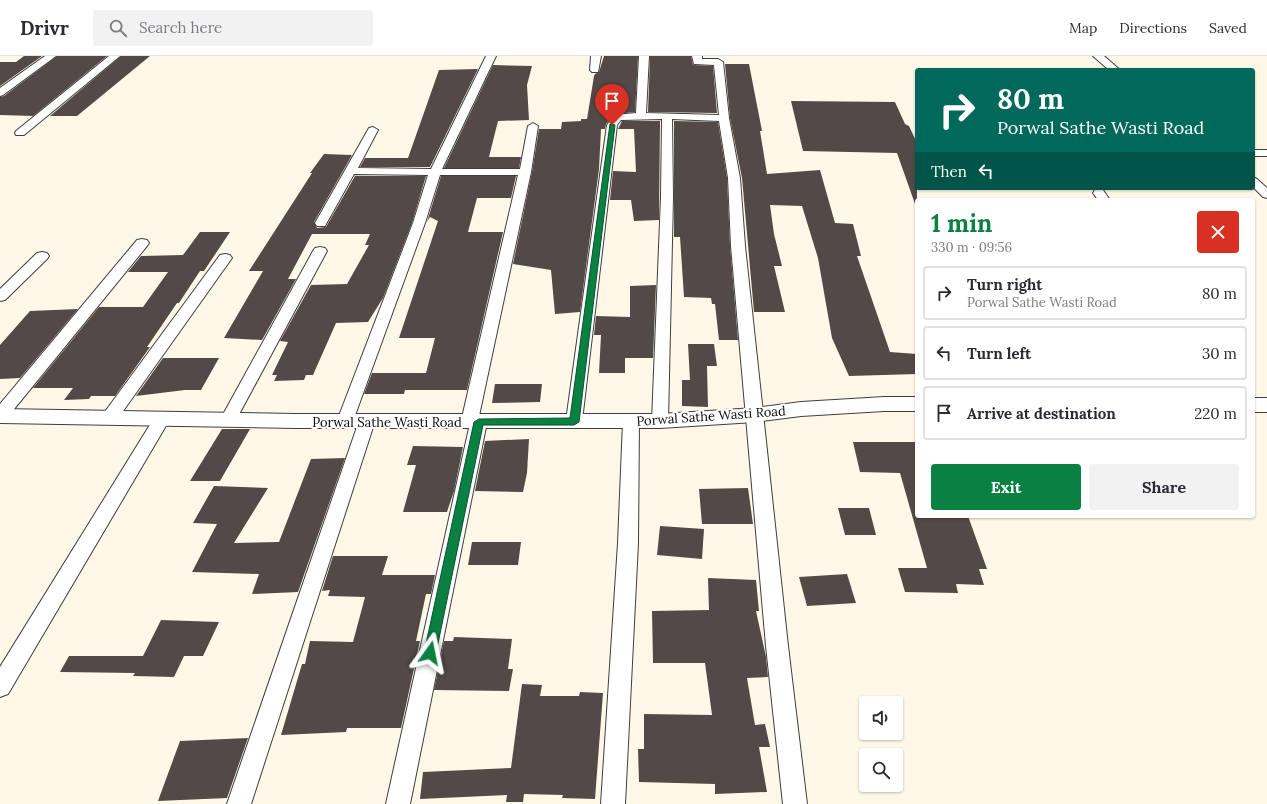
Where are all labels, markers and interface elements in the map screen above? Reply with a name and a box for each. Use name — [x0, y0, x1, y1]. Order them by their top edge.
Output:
search box — [93, 10, 373, 46]
text: Drivr — [20, 16, 69, 40]
icon: search — [107, 17, 129, 39]
text: Search here — [139, 18, 222, 37]
text: Map — [1069, 19, 1097, 37]
text: Directions — [1119, 19, 1187, 37]
text: Saved — [1209, 19, 1247, 37]
text: 80 m — [997, 81, 1064, 117]
pin — [595, 84, 629, 125]
icon: right — [931, 84, 983, 136]
icon: arrive — [601, 90, 623, 112]
text: Porwal Sathe Wasti Road — [997, 116, 1204, 139]
icon: left — [975, 160, 997, 182]
text: Then — [931, 162, 967, 181]
text: 1 min — [931, 208, 992, 239]
button: close — [1197, 211, 1239, 253]
text: 330 m · 09:56 — [931, 239, 1012, 256]
text: Turn right — [967, 275, 1043, 294]
icon: right — [933, 282, 955, 304]
text: 80 m — [1202, 284, 1237, 303]
text: Porwal Sathe Wasti Road — [967, 294, 1117, 311]
icon: left — [933, 342, 955, 364]
text: Turn left — [967, 344, 1031, 363]
text: 30 m — [1202, 344, 1237, 363]
street label: Porwal Sathe Wasti Road — [636, 402, 786, 430]
icon: arrive — [933, 402, 955, 424]
text: Arrive at destination — [967, 404, 1116, 423]
text: 220 m — [1194, 404, 1237, 423]
street label: Porwal Sathe Wasti Road — [312, 414, 462, 431]
button: Exit — [931, 464, 1081, 510]
button: Share — [1089, 464, 1239, 510]
position arrow — [409, 632, 451, 674]
map controls — [859, 696, 903, 792]
button: sound — [859, 696, 903, 740]
button: search — [859, 748, 903, 792]

